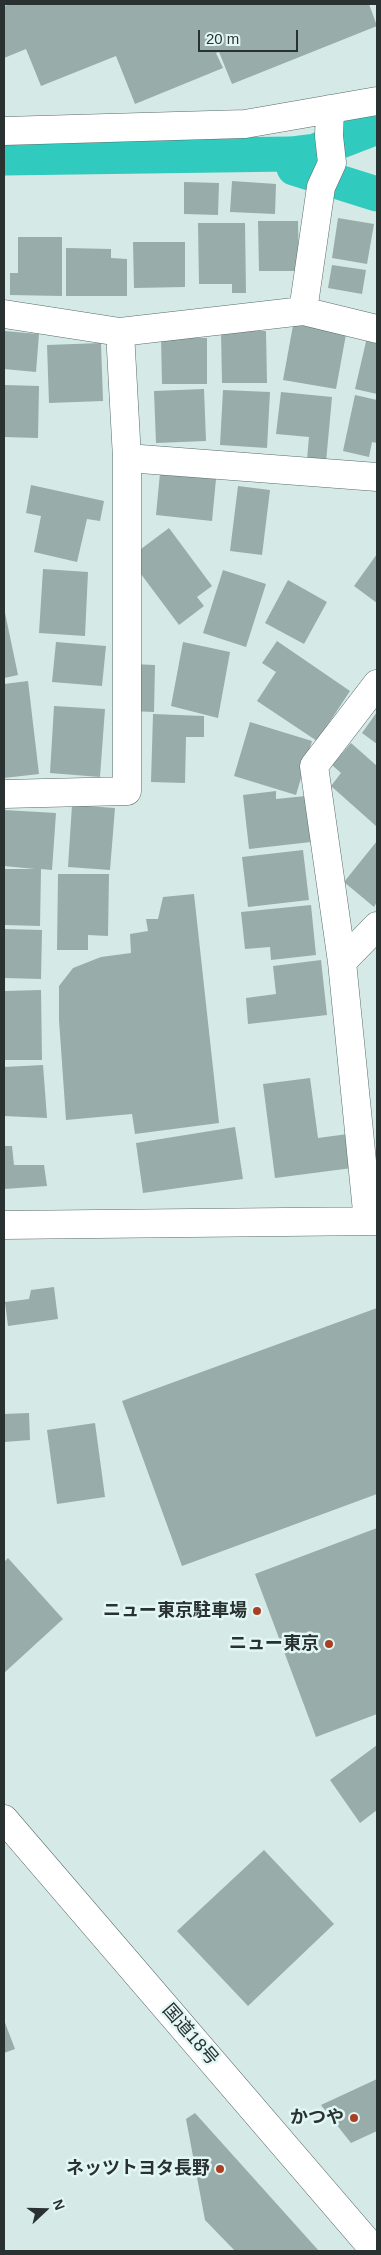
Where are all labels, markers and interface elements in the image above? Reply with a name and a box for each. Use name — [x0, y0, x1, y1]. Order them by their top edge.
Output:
scale bar — [201, 20, 301, 52]
text: 20 m — [206, 30, 239, 47]
place label: ニュー東京駐車場 — [103, 1600, 247, 1622]
marker: ニュー東京駐車場 — [251, 1605, 263, 1617]
place label: ニュー東京 — [229, 1633, 319, 1655]
marker: ニュー東京 — [323, 1638, 335, 1650]
street label: 国道18号 — [158, 2000, 222, 2070]
place label: かつや — [290, 2107, 344, 2129]
marker: かつや — [348, 2112, 360, 2124]
place label: ネッツトヨタ長野 — [66, 2158, 210, 2180]
marker: ネッツトヨタ長野 — [214, 2163, 226, 2175]
north arrow — [20, 2185, 70, 2235]
text: N — [50, 2197, 68, 2212]

